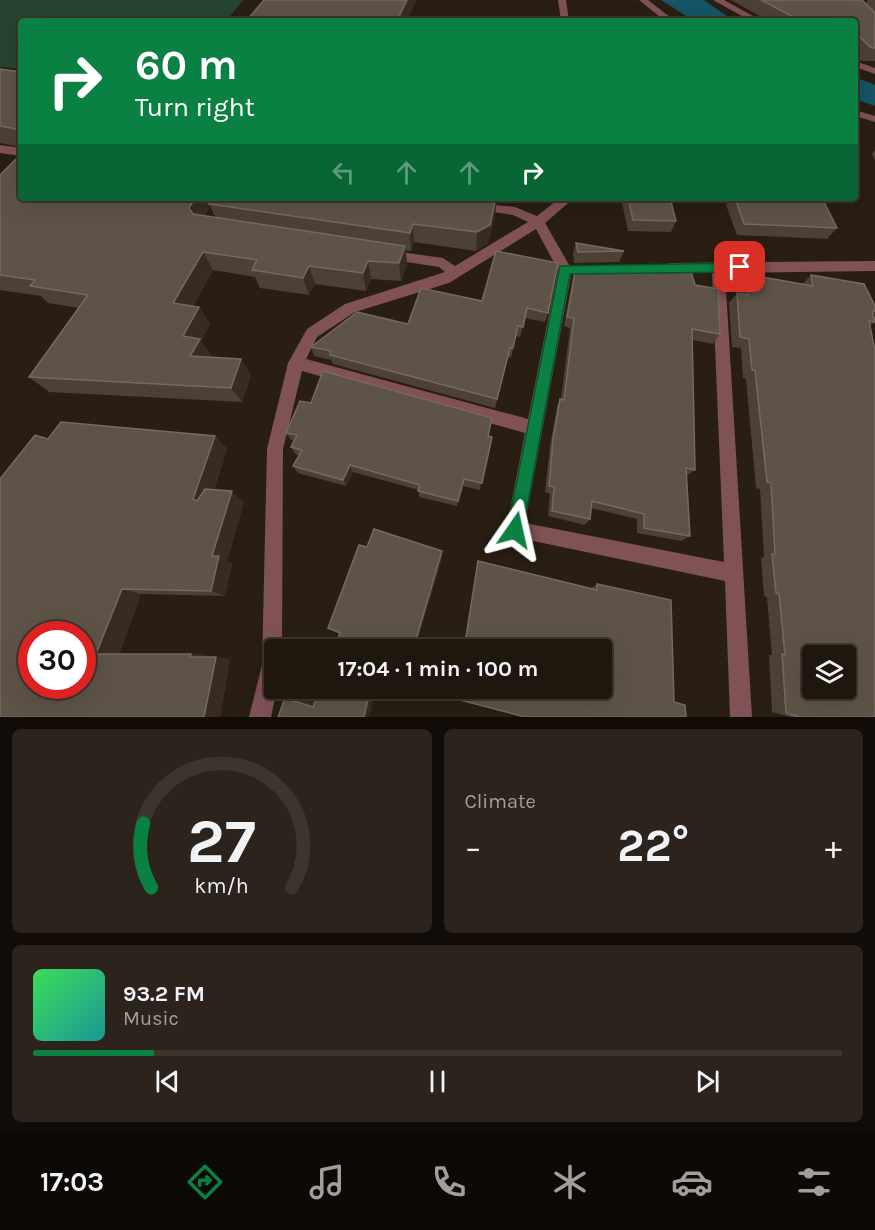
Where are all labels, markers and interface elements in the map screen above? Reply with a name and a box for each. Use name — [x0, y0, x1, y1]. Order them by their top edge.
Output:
text: 60 m — [135, 40, 238, 90]
icon: right — [36, 42, 114, 120]
text: Turn right — [135, 91, 255, 123]
icon: left — [327, 156, 360, 189]
icon: ahead — [390, 156, 423, 189]
icon: ahead — [453, 156, 486, 189]
icon: right — [516, 156, 549, 189]
pin — [714, 241, 765, 292]
icon: arrive — [723, 250, 756, 283]
position arrow — [483, 498, 547, 562]
speed limit sign: 30 — [18, 621, 96, 699]
map controls — [802, 645, 856, 699]
button: layers — [802, 645, 856, 699]
text: 17:04 · 1 min · 100 m — [338, 656, 538, 682]
text: Climate — [465, 790, 536, 813]
text: 27 — [187, 805, 256, 878]
text: 22° — [617, 820, 689, 872]
text: − — [465, 828, 482, 866]
text: + — [825, 828, 842, 866]
text: km/h — [195, 873, 249, 898]
text: 93.2 FM — [123, 981, 205, 1007]
text: Music — [123, 1007, 179, 1030]
icon: previous — [151, 1065, 184, 1098]
icon: pause — [421, 1065, 454, 1098]
icon: next — [691, 1065, 724, 1098]
icon: directions — [184, 1161, 226, 1203]
icon: music — [306, 1161, 348, 1203]
icon: phone — [428, 1161, 470, 1203]
icon: climate — [549, 1161, 591, 1203]
icon: car — [671, 1161, 713, 1203]
icon: filters — [793, 1161, 835, 1203]
text: 17:03 — [40, 1166, 104, 1198]

